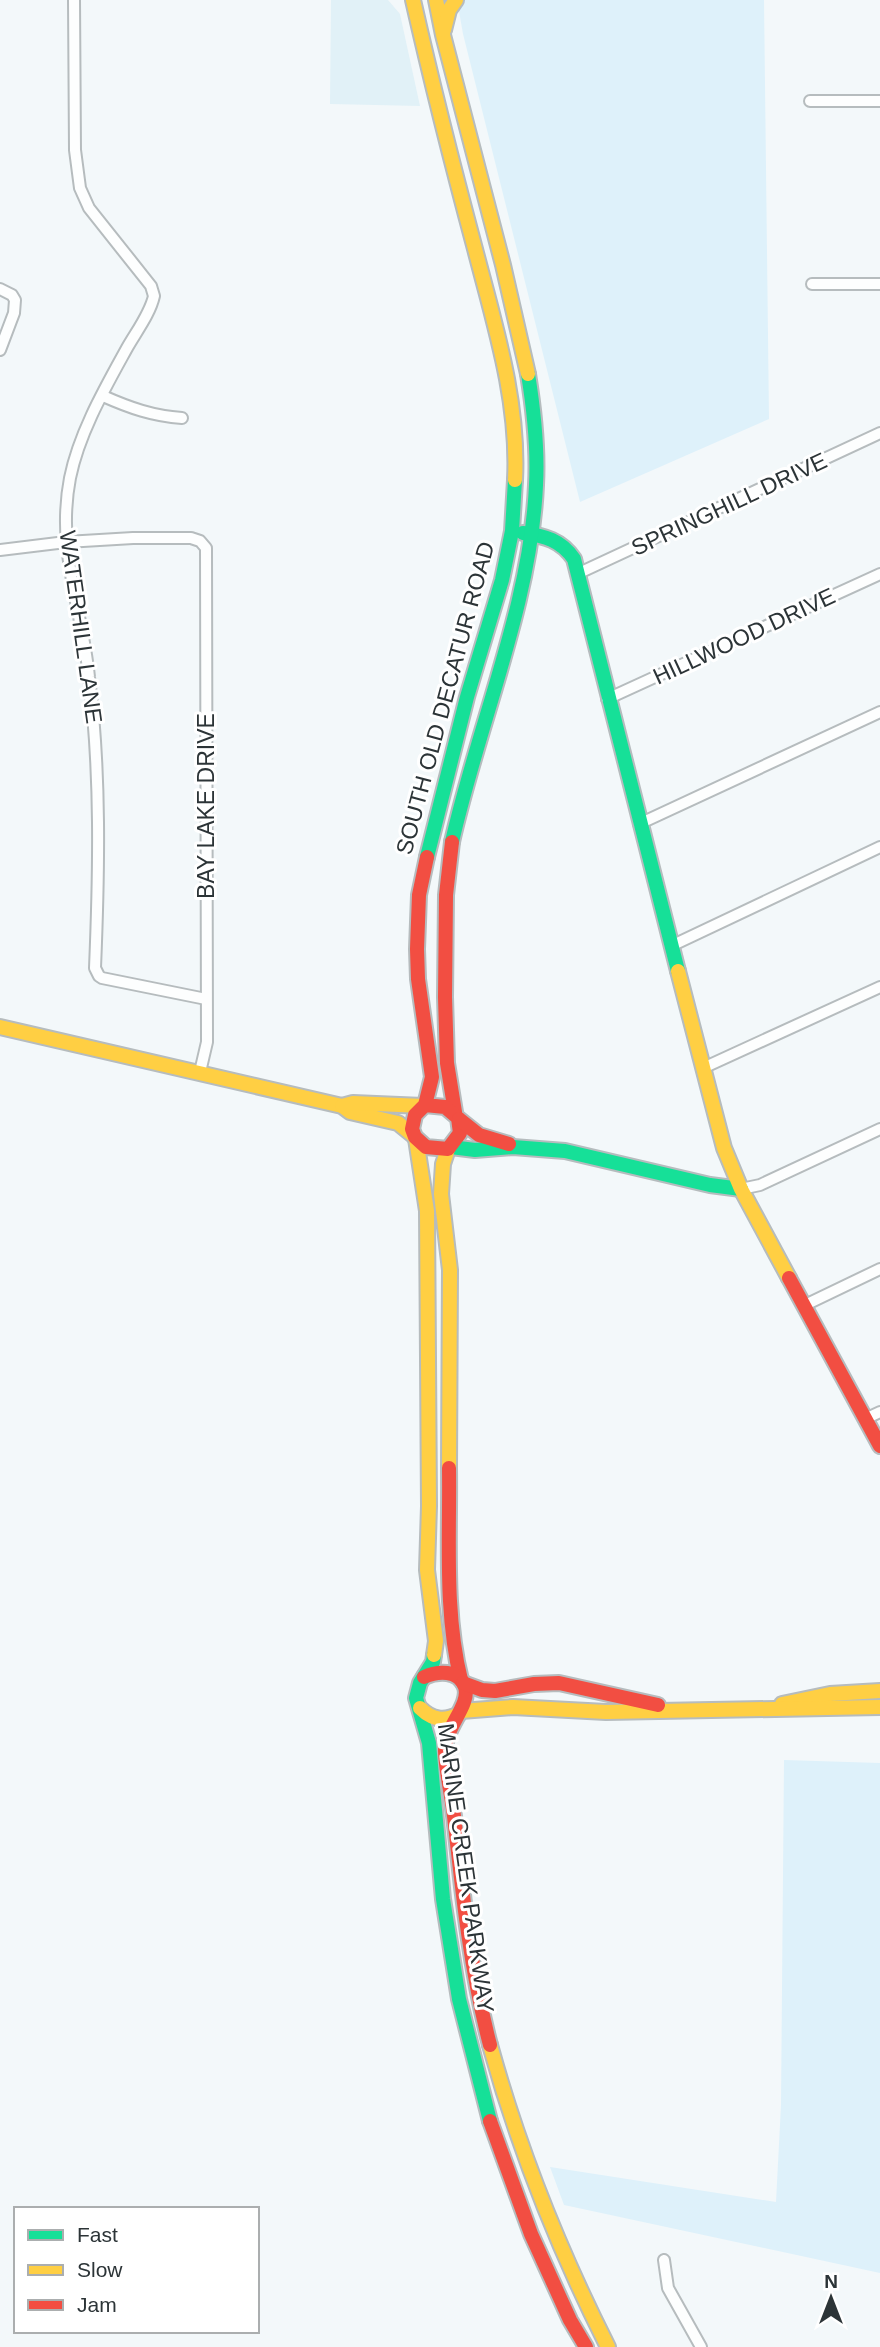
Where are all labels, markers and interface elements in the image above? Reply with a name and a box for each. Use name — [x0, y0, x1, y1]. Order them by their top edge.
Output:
street label: SPRINGHILL DRIVE — [627, 447, 831, 561]
street label: WATERHILL LANE — [55, 529, 107, 725]
street label: SOUTH OLD DECATUR ROAD — [391, 539, 499, 857]
street label: HILLWOOD DRIVE — [649, 582, 839, 690]
street label: BAY LAKE DRIVE — [193, 713, 219, 899]
street label: MARINE CREEK PARKWAY — [433, 1721, 499, 2015]
legend — [14, 2207, 259, 2333]
text: Fast — [77, 2223, 118, 2246]
text: Slow — [77, 2258, 123, 2281]
north arrow — [796, 2263, 866, 2333]
text: N — [824, 2271, 838, 2292]
text: Jam — [77, 2293, 117, 2316]

